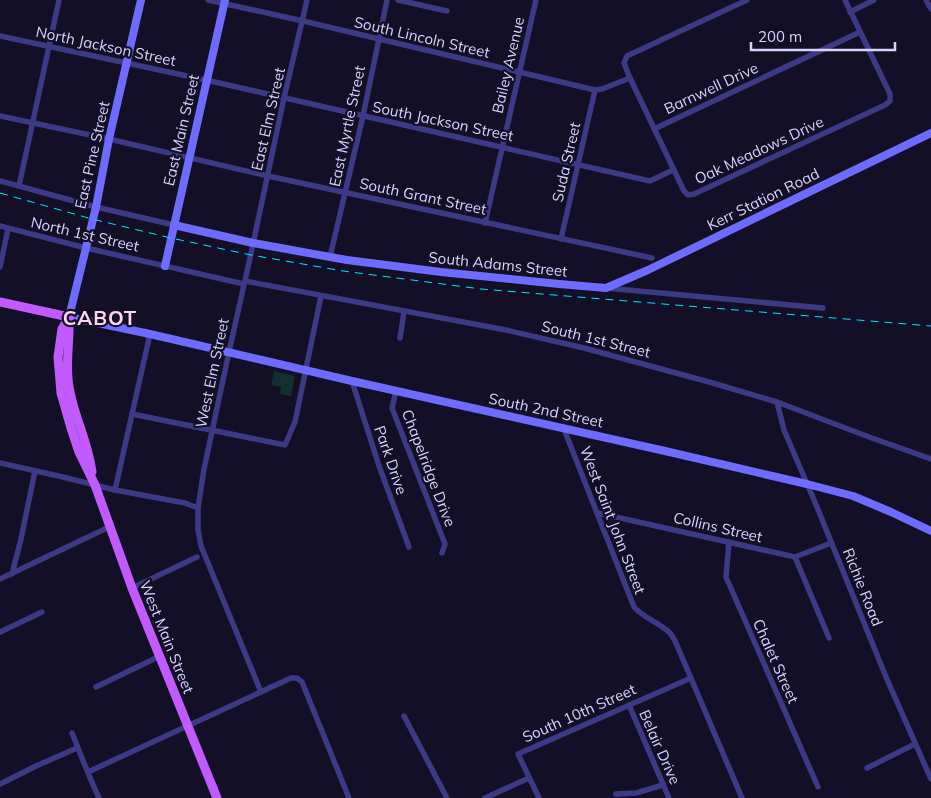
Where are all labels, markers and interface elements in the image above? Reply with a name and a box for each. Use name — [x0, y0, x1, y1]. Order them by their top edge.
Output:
street label: South Lincoln Street — [352, 12, 492, 62]
street label: Bailey Avenue — [488, 15, 528, 115]
scale bar — [751, 20, 895, 52]
street label: North Jackson Street — [34, 22, 178, 70]
text: 200 m — [758, 27, 802, 46]
street label: Barnwell Drive — [661, 58, 761, 118]
street label: East Myrtle Street — [325, 64, 369, 188]
street label: East Elm Street — [247, 66, 289, 172]
street label: East Main Street — [159, 72, 203, 188]
street label: South Jackson Street — [371, 97, 515, 145]
street label: East Pine Street — [70, 99, 114, 211]
street label: Oak Meadows Drive — [691, 112, 827, 188]
street label: Suda Street — [548, 120, 584, 204]
street label: Kerr Station Road — [704, 164, 822, 234]
street label: South Grant Street — [358, 173, 488, 219]
street label: North 1st Street — [29, 212, 141, 256]
street label: South Adams Street — [428, 247, 568, 281]
district label: CABOT — [63, 305, 137, 330]
street label: South 1st Street — [540, 316, 652, 362]
street label: West Elm Street — [191, 317, 233, 429]
street label: South 2nd Street — [487, 389, 605, 431]
street label: Chapelridge Drive — [398, 407, 460, 529]
street label: Park Drive — [370, 423, 412, 497]
street label: West Saint John Street — [576, 443, 650, 597]
street label: Collins Street — [672, 508, 764, 546]
street label: Richie Road — [839, 545, 887, 629]
street label: West Main Street — [136, 578, 198, 696]
street label: Chalet Street — [749, 616, 803, 706]
street label: South 10th Street — [519, 680, 639, 746]
street label: Belair Drive — [635, 707, 685, 787]

